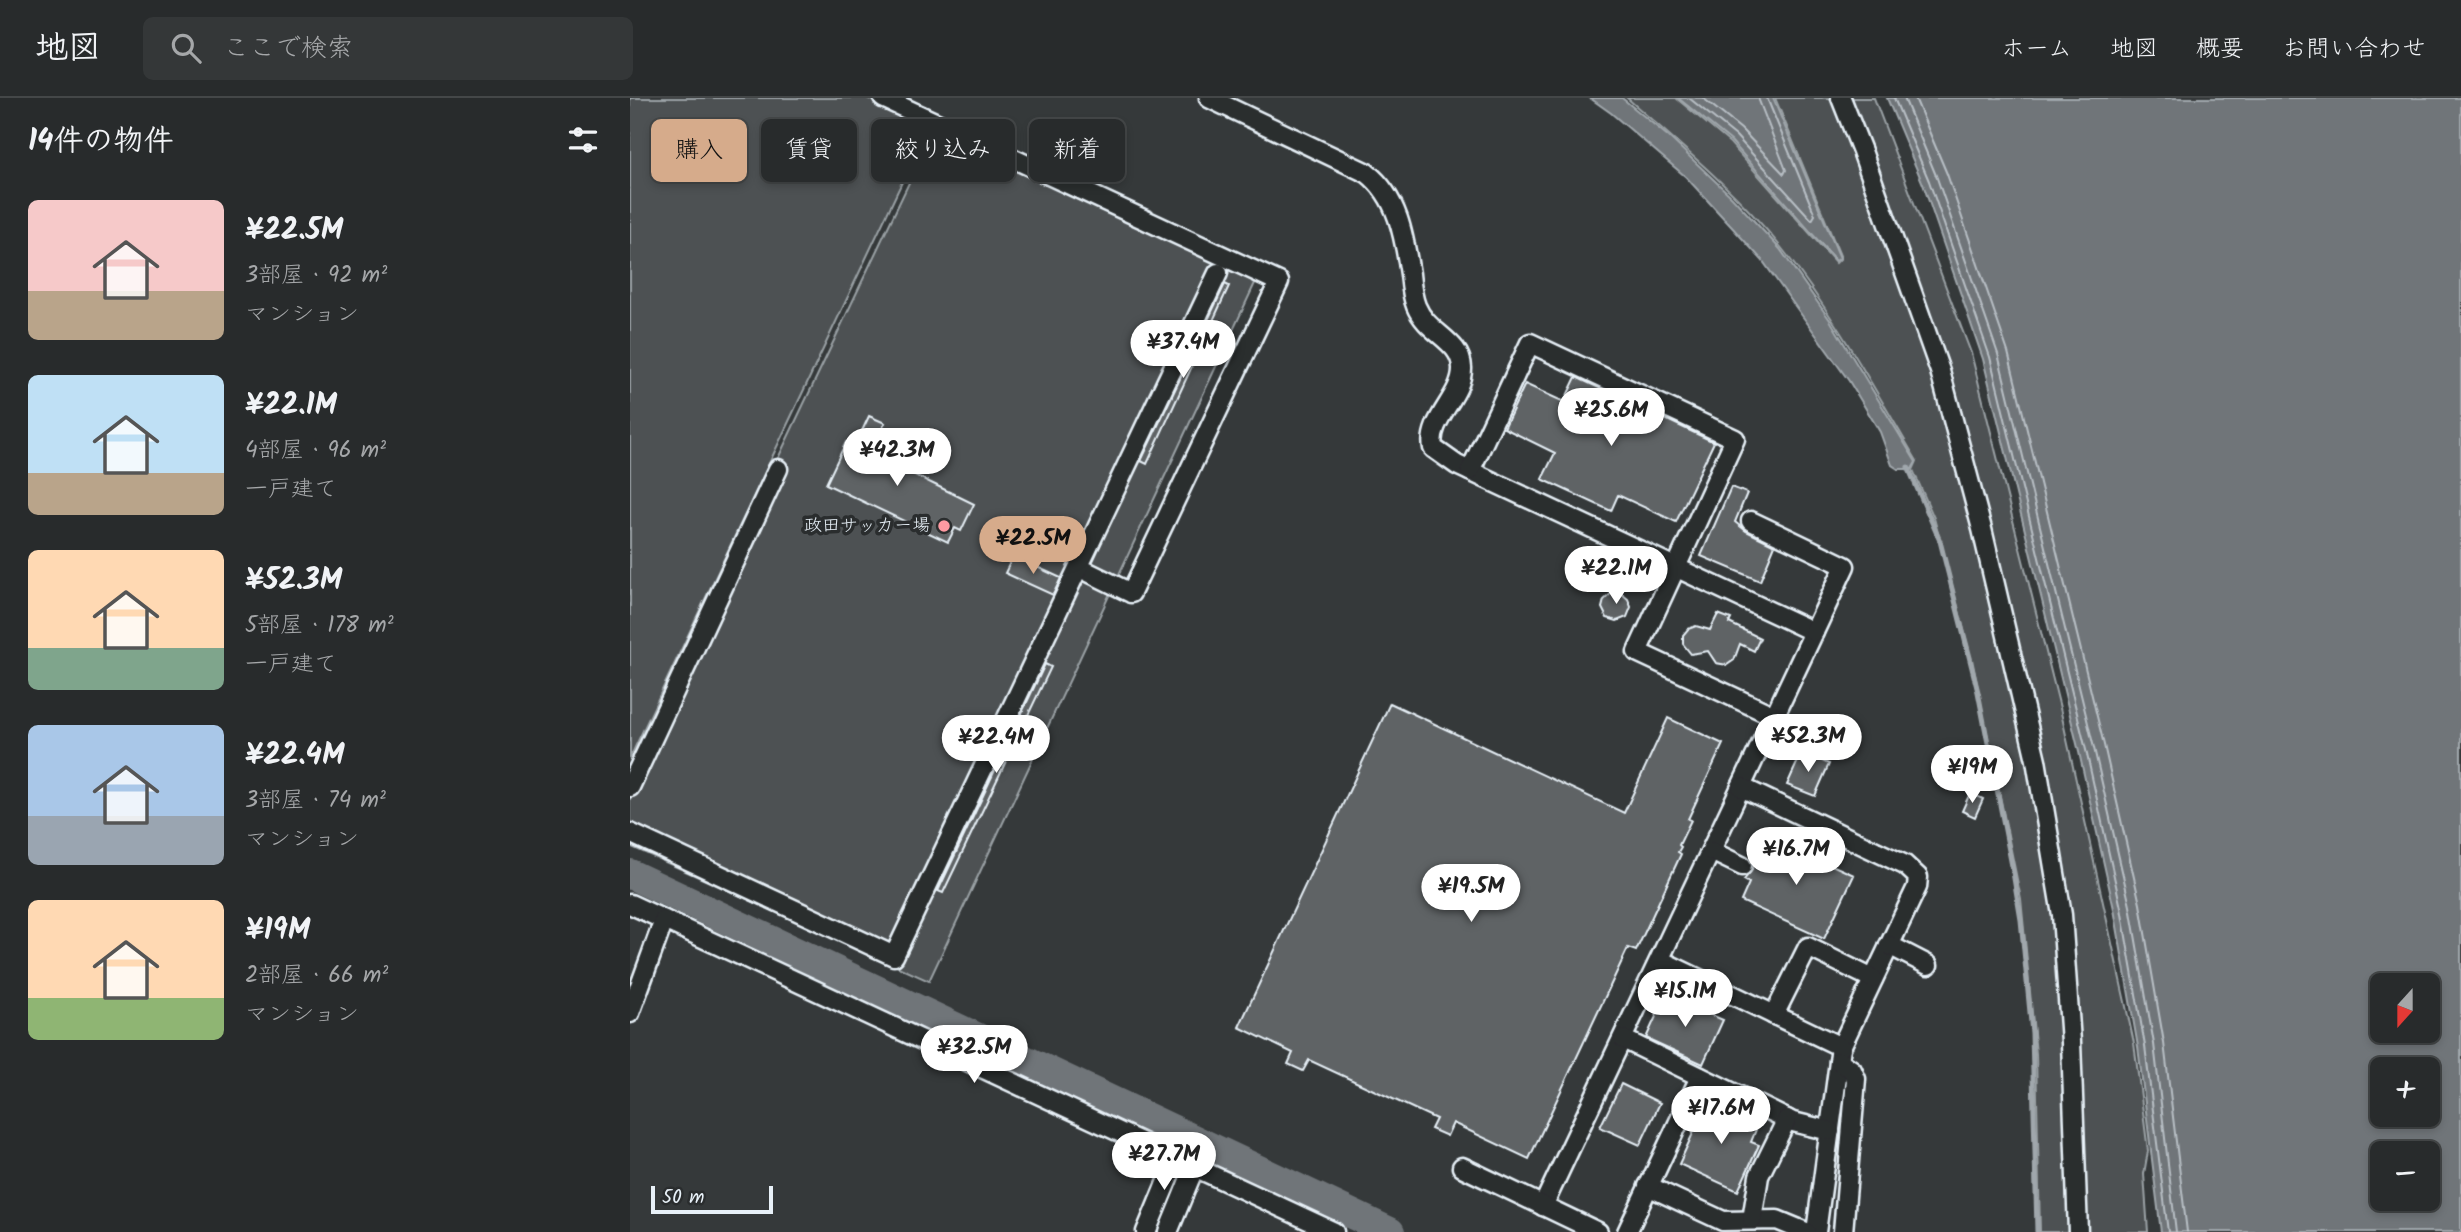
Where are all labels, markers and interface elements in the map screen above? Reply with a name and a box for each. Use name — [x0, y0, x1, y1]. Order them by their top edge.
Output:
search box — [143, 17, 633, 80]
text: 地図 — [35, 23, 101, 76]
text: ここで検索 — [223, 28, 353, 70]
icon: search — [167, 29, 205, 67]
text: ホーム — [2001, 30, 2072, 69]
text: 地図 — [2110, 30, 2158, 69]
text: 概要 — [2196, 30, 2244, 69]
text: お問い合わせ — [2282, 30, 2426, 69]
text: 14件の物件 — [28, 118, 173, 166]
chip: 購入 — [651, 119, 747, 182]
chip: 賃貸 — [761, 119, 857, 182]
chip: 絞り込み — [871, 119, 1015, 182]
chip: 新着 — [1029, 119, 1125, 182]
icon: filters — [564, 121, 602, 159]
text: ¥22.5M — [245, 207, 343, 255]
icon: home — [84, 228, 168, 312]
text: 3部屋 · 92 m² — [245, 258, 387, 294]
text: マンション — [245, 297, 359, 333]
pin: ¥37.4M — [1126, 320, 1240, 380]
text: ¥37.4M — [1147, 325, 1219, 361]
text: ¥22.1M — [245, 382, 337, 430]
pin: ¥25.6M — [1554, 388, 1668, 448]
text: ¥25.6M — [1574, 393, 1648, 429]
icon: home — [84, 403, 168, 487]
pin: ¥42.3M — [840, 428, 954, 488]
text: 4部屋 · 96 m² — [245, 433, 386, 469]
text: ¥42.3M — [859, 433, 935, 469]
text: 一戸建て — [245, 472, 337, 508]
place label: 政田サッカー場 — [804, 512, 930, 541]
pin: ¥22.5M — [976, 517, 1090, 576]
marker: 政田サッカー場 — [936, 518, 952, 534]
text: ¥22.5M — [995, 521, 1071, 557]
pin: ¥22.1M — [1559, 546, 1673, 606]
text: ¥22.1M — [1581, 551, 1651, 587]
text: ¥52.3M — [245, 557, 342, 605]
icon: home — [84, 578, 168, 662]
text: 5部屋 · 178 m² — [245, 608, 394, 644]
text: 一戸建て — [245, 647, 337, 683]
pin: ¥52.3M — [1751, 714, 1865, 774]
pin: ¥22.4M — [939, 716, 1053, 775]
text: ¥52.3M — [1771, 719, 1845, 755]
text: ¥22.4M — [958, 720, 1034, 756]
text: ¥22.4M — [245, 732, 345, 780]
pin: ¥19M — [1931, 746, 2013, 805]
text: ¥19M — [1947, 750, 1997, 786]
icon: home — [84, 753, 168, 837]
text: 3部屋 · 74 m² — [245, 783, 386, 819]
text: マンション — [245, 822, 359, 858]
pin: ¥16.7M — [1739, 828, 1853, 887]
text: ¥16.7M — [1762, 832, 1830, 868]
pin: ¥19.5M — [1414, 864, 1528, 924]
text: ¥19.5M — [1437, 869, 1505, 905]
text: ¥19M — [245, 907, 310, 955]
icon: home — [84, 928, 168, 1012]
text: 2部屋 · 66 m² — [245, 958, 388, 994]
pin: ¥15.1M — [1628, 970, 1742, 1029]
north arrow — [2370, 973, 2440, 1043]
map controls — [2370, 973, 2440, 1211]
text: ¥15.1M — [1654, 974, 1716, 1010]
text: マンション — [245, 997, 359, 1033]
pin: ¥32.5M — [917, 1026, 1031, 1085]
text: ¥32.5M — [937, 1030, 1011, 1066]
button: + — [2370, 1057, 2440, 1127]
pin: ¥17.6M — [1664, 1086, 1778, 1146]
text: ¥17.6M — [1687, 1091, 1755, 1127]
pin: ¥27.7M — [1107, 1132, 1221, 1192]
text: ¥27.7M — [1128, 1137, 1200, 1173]
button: − — [2370, 1141, 2440, 1211]
scale bar — [651, 1183, 774, 1215]
text: 50 m — [662, 1183, 704, 1213]

